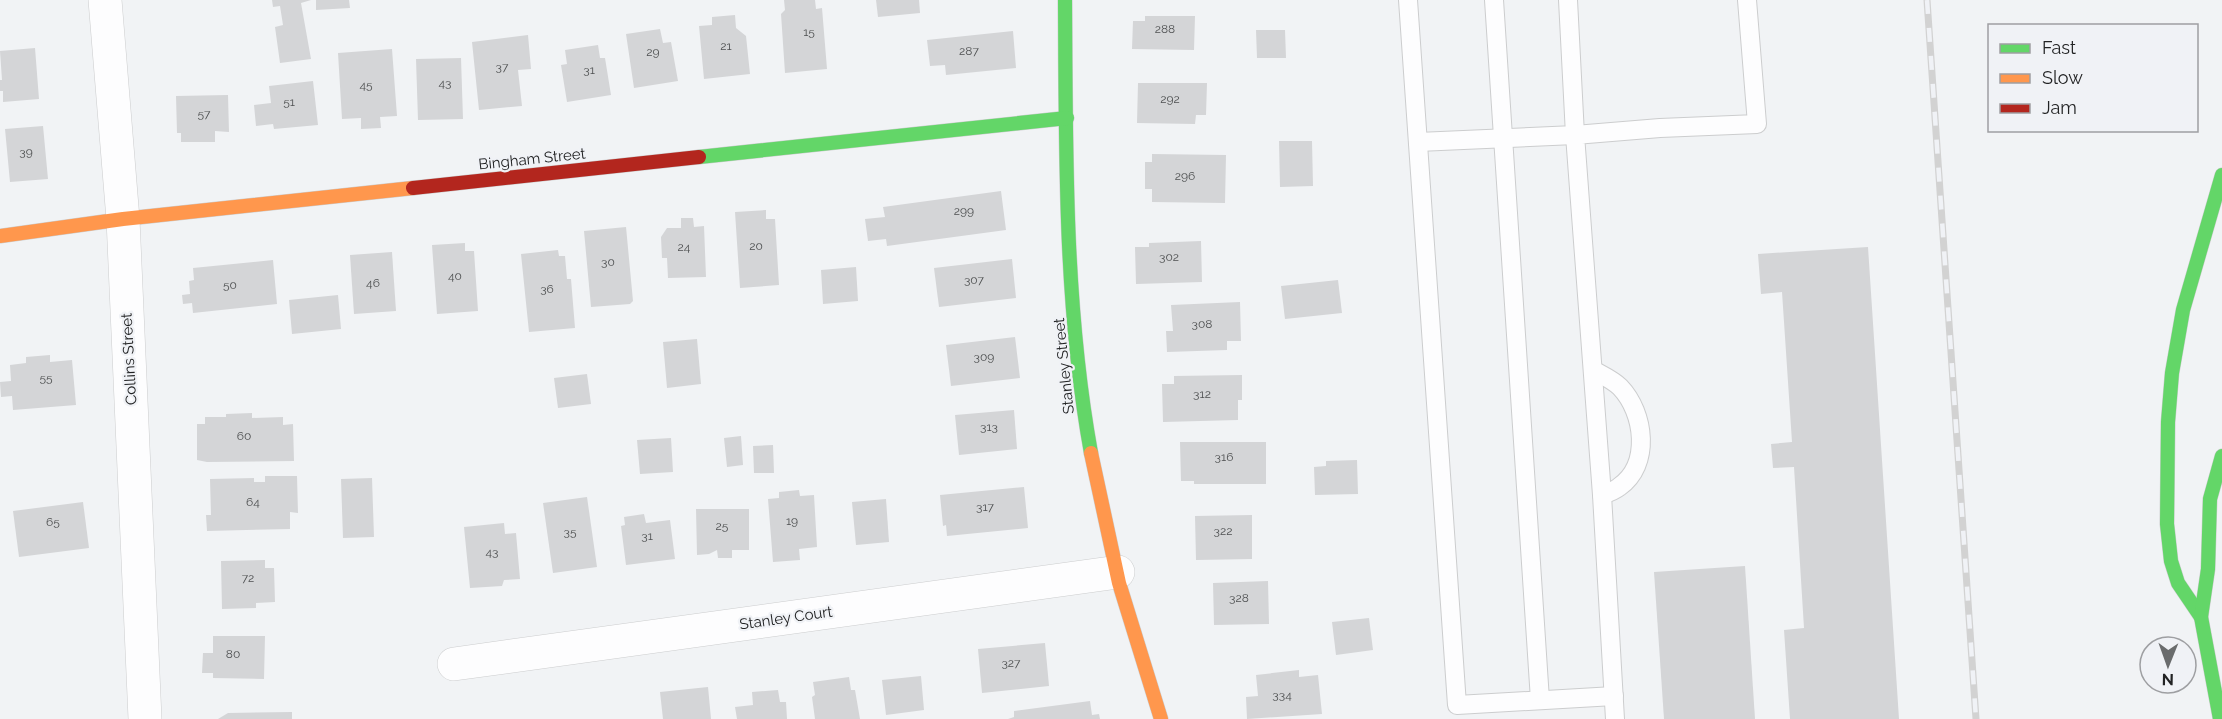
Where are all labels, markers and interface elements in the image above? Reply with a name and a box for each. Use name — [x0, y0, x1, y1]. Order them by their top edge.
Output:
house number: 288 — [1155, 22, 1175, 36]
legend — [1988, 24, 2198, 132]
house number: 15 — [803, 25, 815, 39]
text: Fast — [2042, 37, 2076, 58]
house number: 21 — [720, 39, 732, 53]
house number: 287 — [959, 44, 979, 58]
house number: 29 — [646, 45, 660, 59]
house number: 37 — [496, 60, 509, 74]
house number: 31 — [583, 63, 595, 77]
text: Slow — [2042, 67, 2083, 88]
house number: 43 — [439, 76, 451, 90]
house number: 45 — [359, 78, 373, 92]
house number: 292 — [1160, 92, 1180, 106]
house number: 51 — [283, 95, 295, 109]
text: Jam — [2042, 97, 2077, 118]
house number: 57 — [198, 107, 211, 121]
street label: Bingham Street — [478, 144, 586, 174]
house number: 39 — [19, 145, 33, 159]
house number: 296 — [1175, 169, 1195, 183]
house number: 299 — [954, 204, 974, 218]
house number: 20 — [749, 239, 763, 253]
house number: 24 — [678, 240, 691, 254]
house number: 302 — [1159, 250, 1179, 264]
house number: 30 — [601, 255, 615, 269]
house number: 40 — [448, 269, 462, 283]
house number: 307 — [964, 273, 985, 287]
house number: 46 — [366, 276, 380, 290]
house number: 50 — [223, 278, 237, 292]
house number: 36 — [540, 282, 554, 296]
street label: Collins Street — [118, 313, 140, 405]
street label: Stanley Street — [1050, 317, 1078, 415]
house number: 308 — [1192, 317, 1212, 331]
house number: 309 — [974, 350, 994, 364]
house number: 55 — [39, 371, 53, 385]
house number: 312 — [1193, 387, 1211, 401]
house number: 313 — [980, 420, 998, 434]
house number: 60 — [237, 429, 251, 443]
house number: 316 — [1215, 450, 1233, 464]
house number: 64 — [246, 495, 260, 509]
house number: 317 — [976, 500, 995, 514]
house number: 19 — [786, 514, 798, 528]
house number: 65 — [46, 515, 60, 529]
house number: 25 — [716, 519, 729, 533]
house number: 322 — [1214, 524, 1232, 538]
house number: 35 — [564, 525, 577, 539]
house number: 31 — [641, 529, 653, 543]
house number: 43 — [486, 545, 498, 559]
house number: 72 — [242, 571, 254, 585]
house number: 328 — [1229, 591, 1249, 605]
street label: Stanley Court — [738, 603, 834, 633]
north arrow — [2138, 635, 2198, 695]
house number: 80 — [226, 647, 240, 661]
house number: 327 — [1001, 656, 1021, 670]
text: N — [2161, 670, 2174, 689]
house number: 334 — [1272, 688, 1292, 702]

